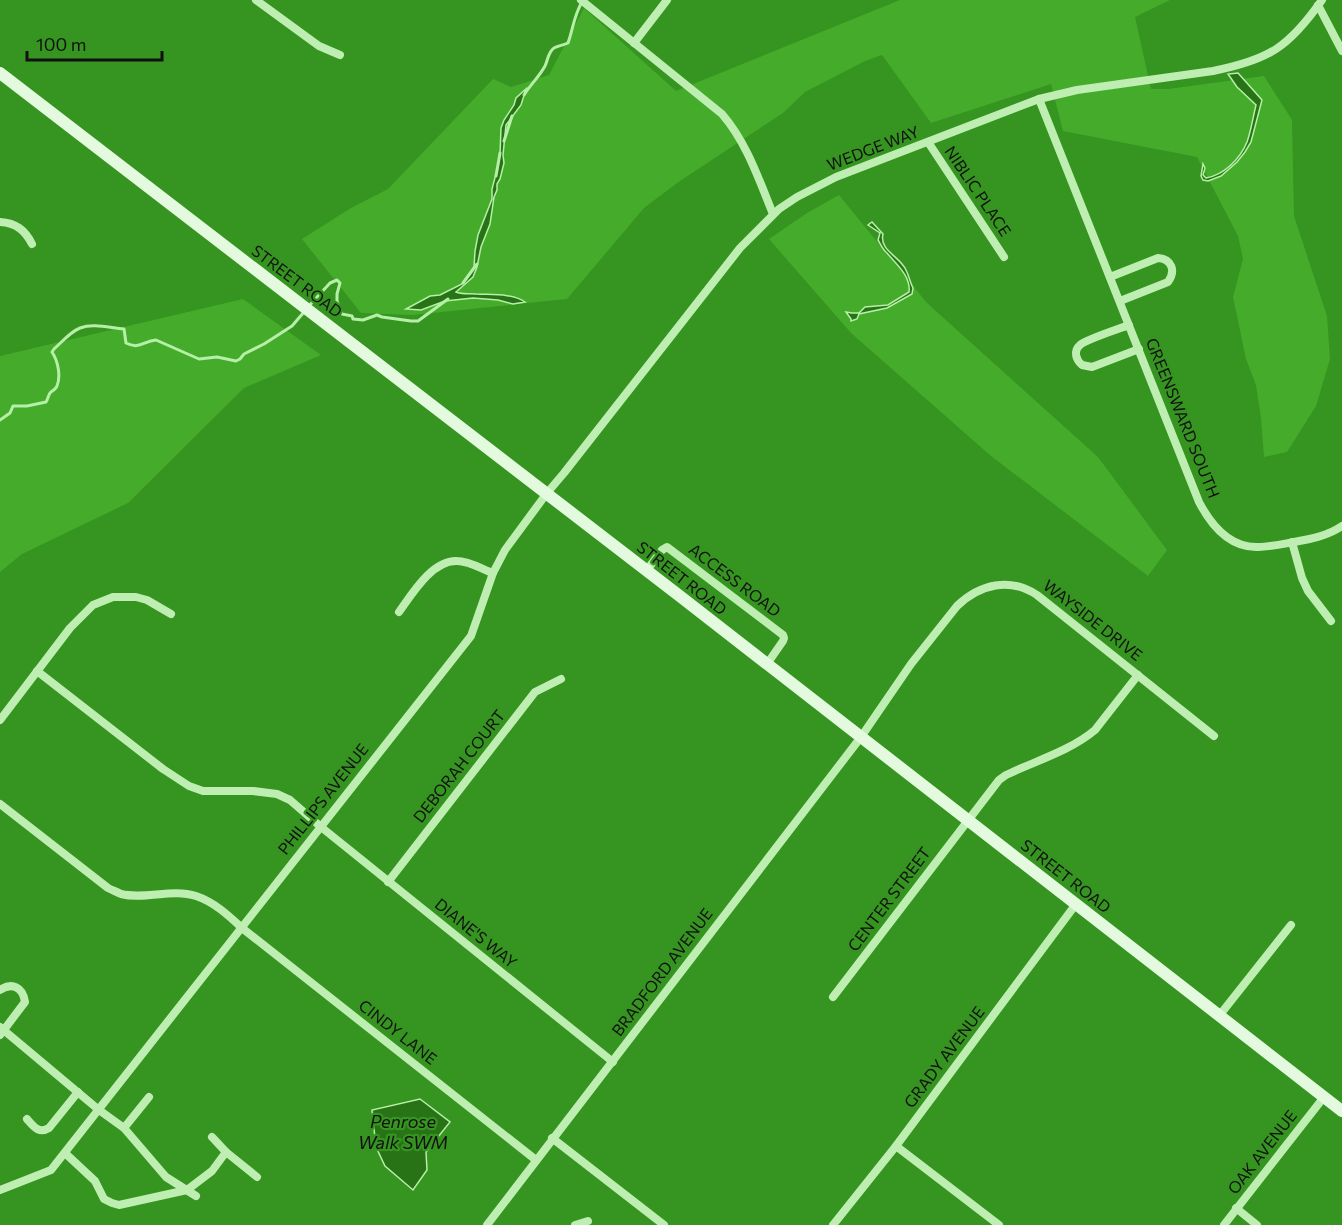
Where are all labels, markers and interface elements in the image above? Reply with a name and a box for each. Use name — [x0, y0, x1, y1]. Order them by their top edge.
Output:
scale bar — [27, 24, 162, 62]
text: 100 m — [36, 33, 86, 55]
street label: WEDGE WAY — [824, 121, 922, 174]
street label: NIBLIC PLACE — [941, 142, 1016, 239]
street label: STREET ROAD — [248, 240, 346, 321]
street label: GREENSWARD SOUTH — [1143, 335, 1224, 501]
street label: STREET ROAD — [634, 537, 731, 618]
street label: ACCESS ROAD — [686, 539, 785, 620]
street label: WAYSIDE DRIVE — [1040, 575, 1147, 664]
street label: DEBORAH COURT — [409, 706, 509, 826]
street label: PHILLIPS AVENUE — [273, 739, 372, 858]
street label: STREET ROAD — [1018, 835, 1115, 916]
street label: CENTER STREET — [843, 843, 934, 955]
street label: DIANE'S WAY — [432, 894, 521, 972]
street label: BRADFORD AVENUE — [607, 904, 716, 1039]
street label: CINDY LANE — [355, 995, 441, 1068]
street label: GRADY AVENUE — [899, 1002, 988, 1111]
street label: OAK AVENUE — [1223, 1106, 1300, 1197]
water label: Penrose Walk SWM — [358, 1110, 448, 1153]

